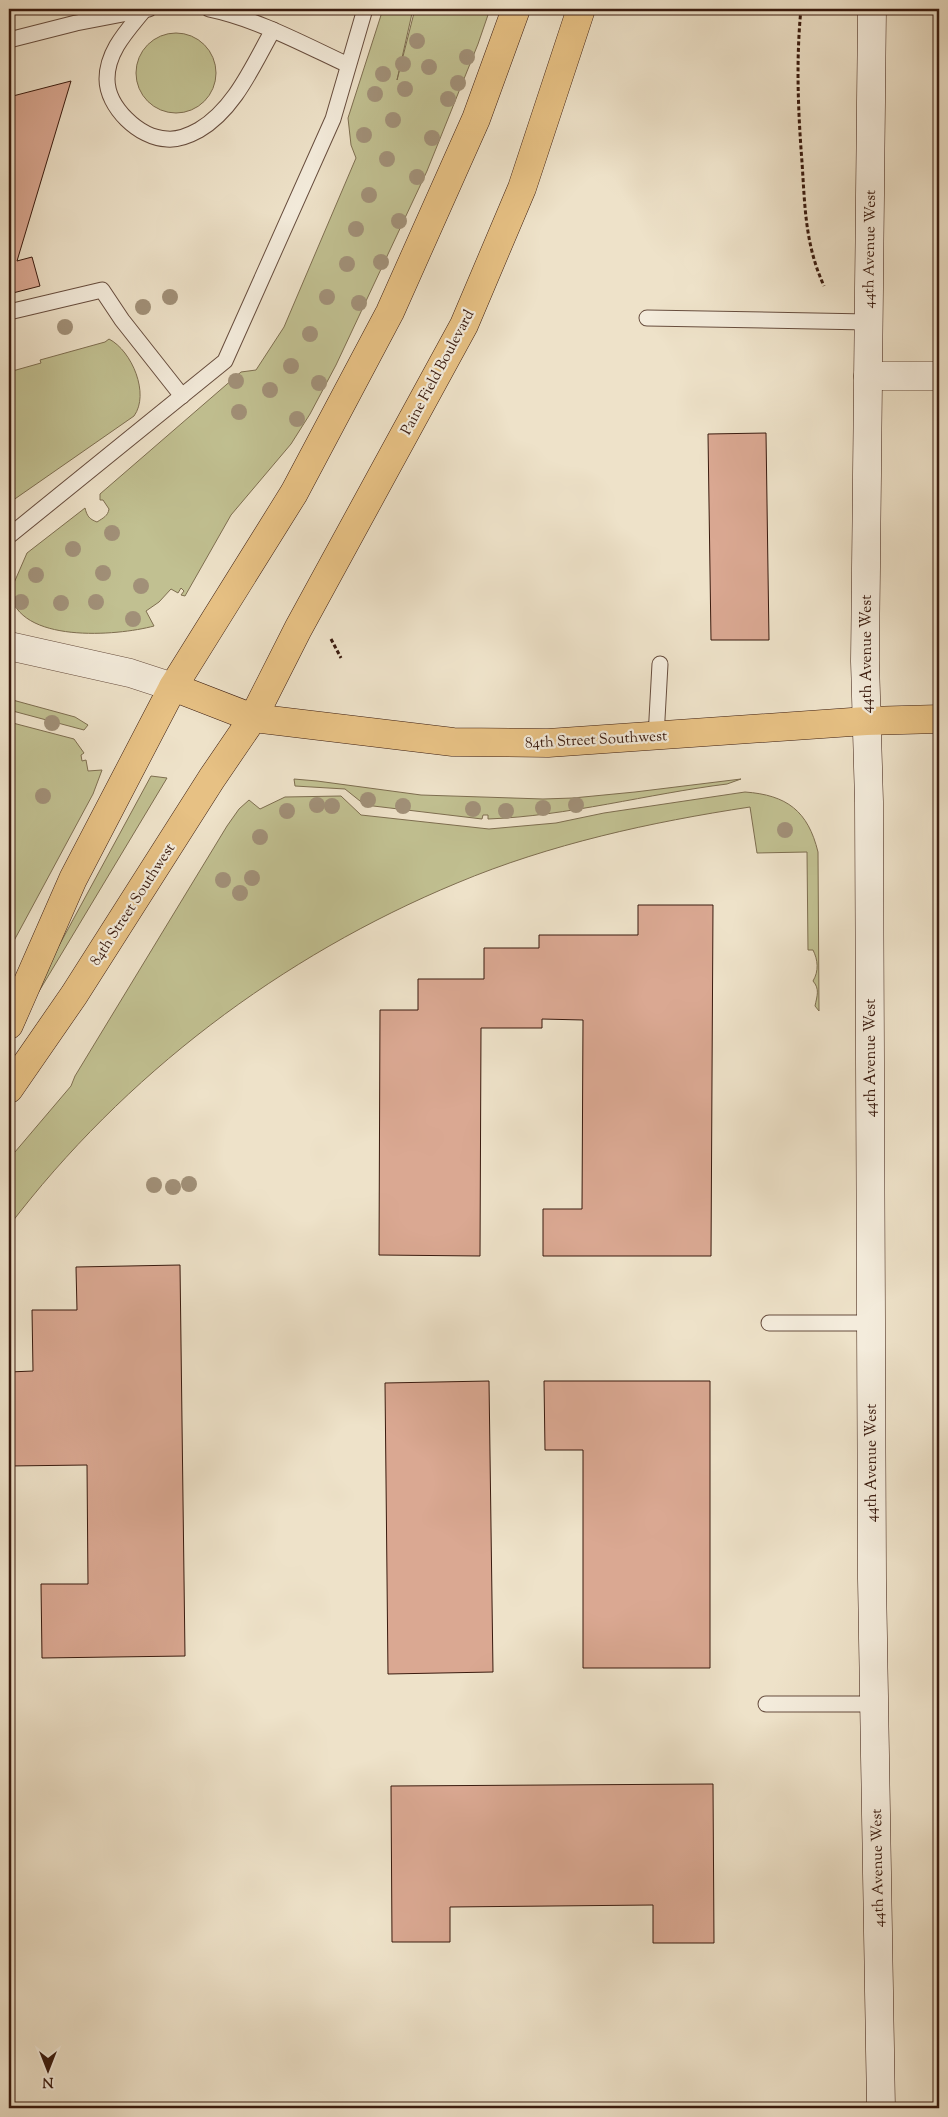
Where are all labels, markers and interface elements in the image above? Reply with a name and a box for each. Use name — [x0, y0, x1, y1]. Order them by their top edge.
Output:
street label: 44th Avenue West — [859, 190, 882, 309]
street label: Paine Field Boulevard — [396, 306, 480, 439]
street label: 44th Avenue West — [857, 595, 878, 713]
street label: 84th Street Southwest — [525, 726, 668, 755]
street label: 84th Street Southwest — [86, 839, 181, 970]
street label: 44th Avenue West — [861, 999, 882, 1117]
street label: 44th Avenue West — [862, 1404, 883, 1522]
street label: 44th Avenue West — [867, 1808, 890, 1927]
north arrow — [22, 2044, 72, 2094]
text: N — [42, 2071, 54, 2091]

